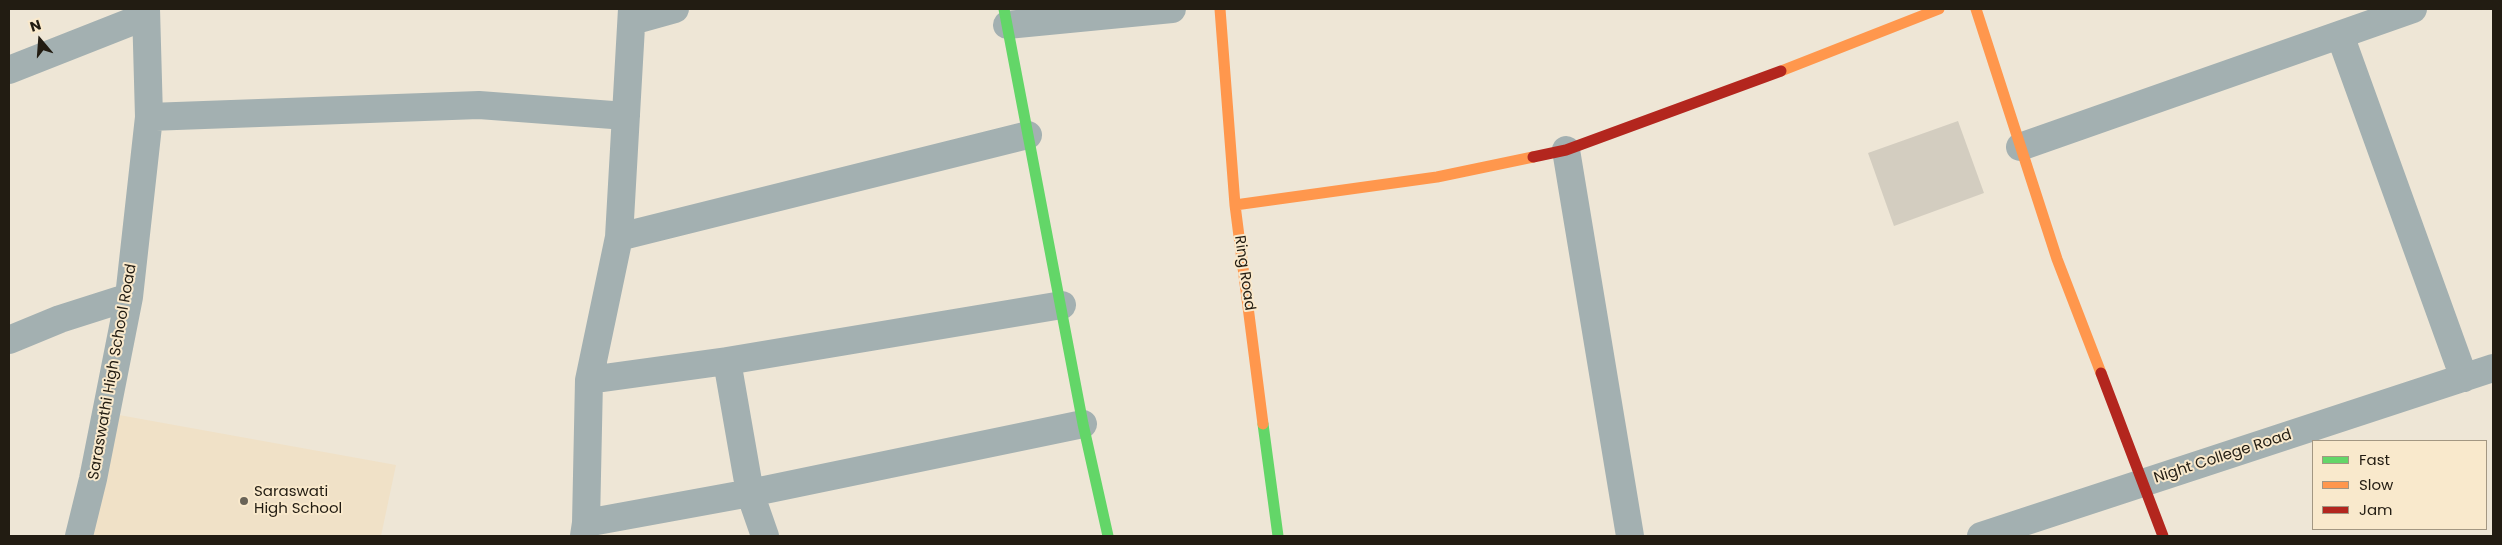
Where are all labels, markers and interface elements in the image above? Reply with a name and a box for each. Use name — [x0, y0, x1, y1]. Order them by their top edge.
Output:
north arrow — [15, 15, 65, 65]
text: N — [27, 15, 43, 37]
street label: Ring Road — [1230, 234, 1258, 312]
street label: Saraswathi High School Road — [85, 263, 141, 481]
street label: Night College Road — [2152, 426, 2294, 488]
legend — [2312, 440, 2487, 530]
text: Fast — [2359, 449, 2390, 470]
text: Slow — [2359, 474, 2393, 495]
place label: Saraswati High School — [254, 483, 342, 518]
marker: Saraswati High School — [238, 495, 250, 507]
text: Jam — [2359, 499, 2393, 520]

